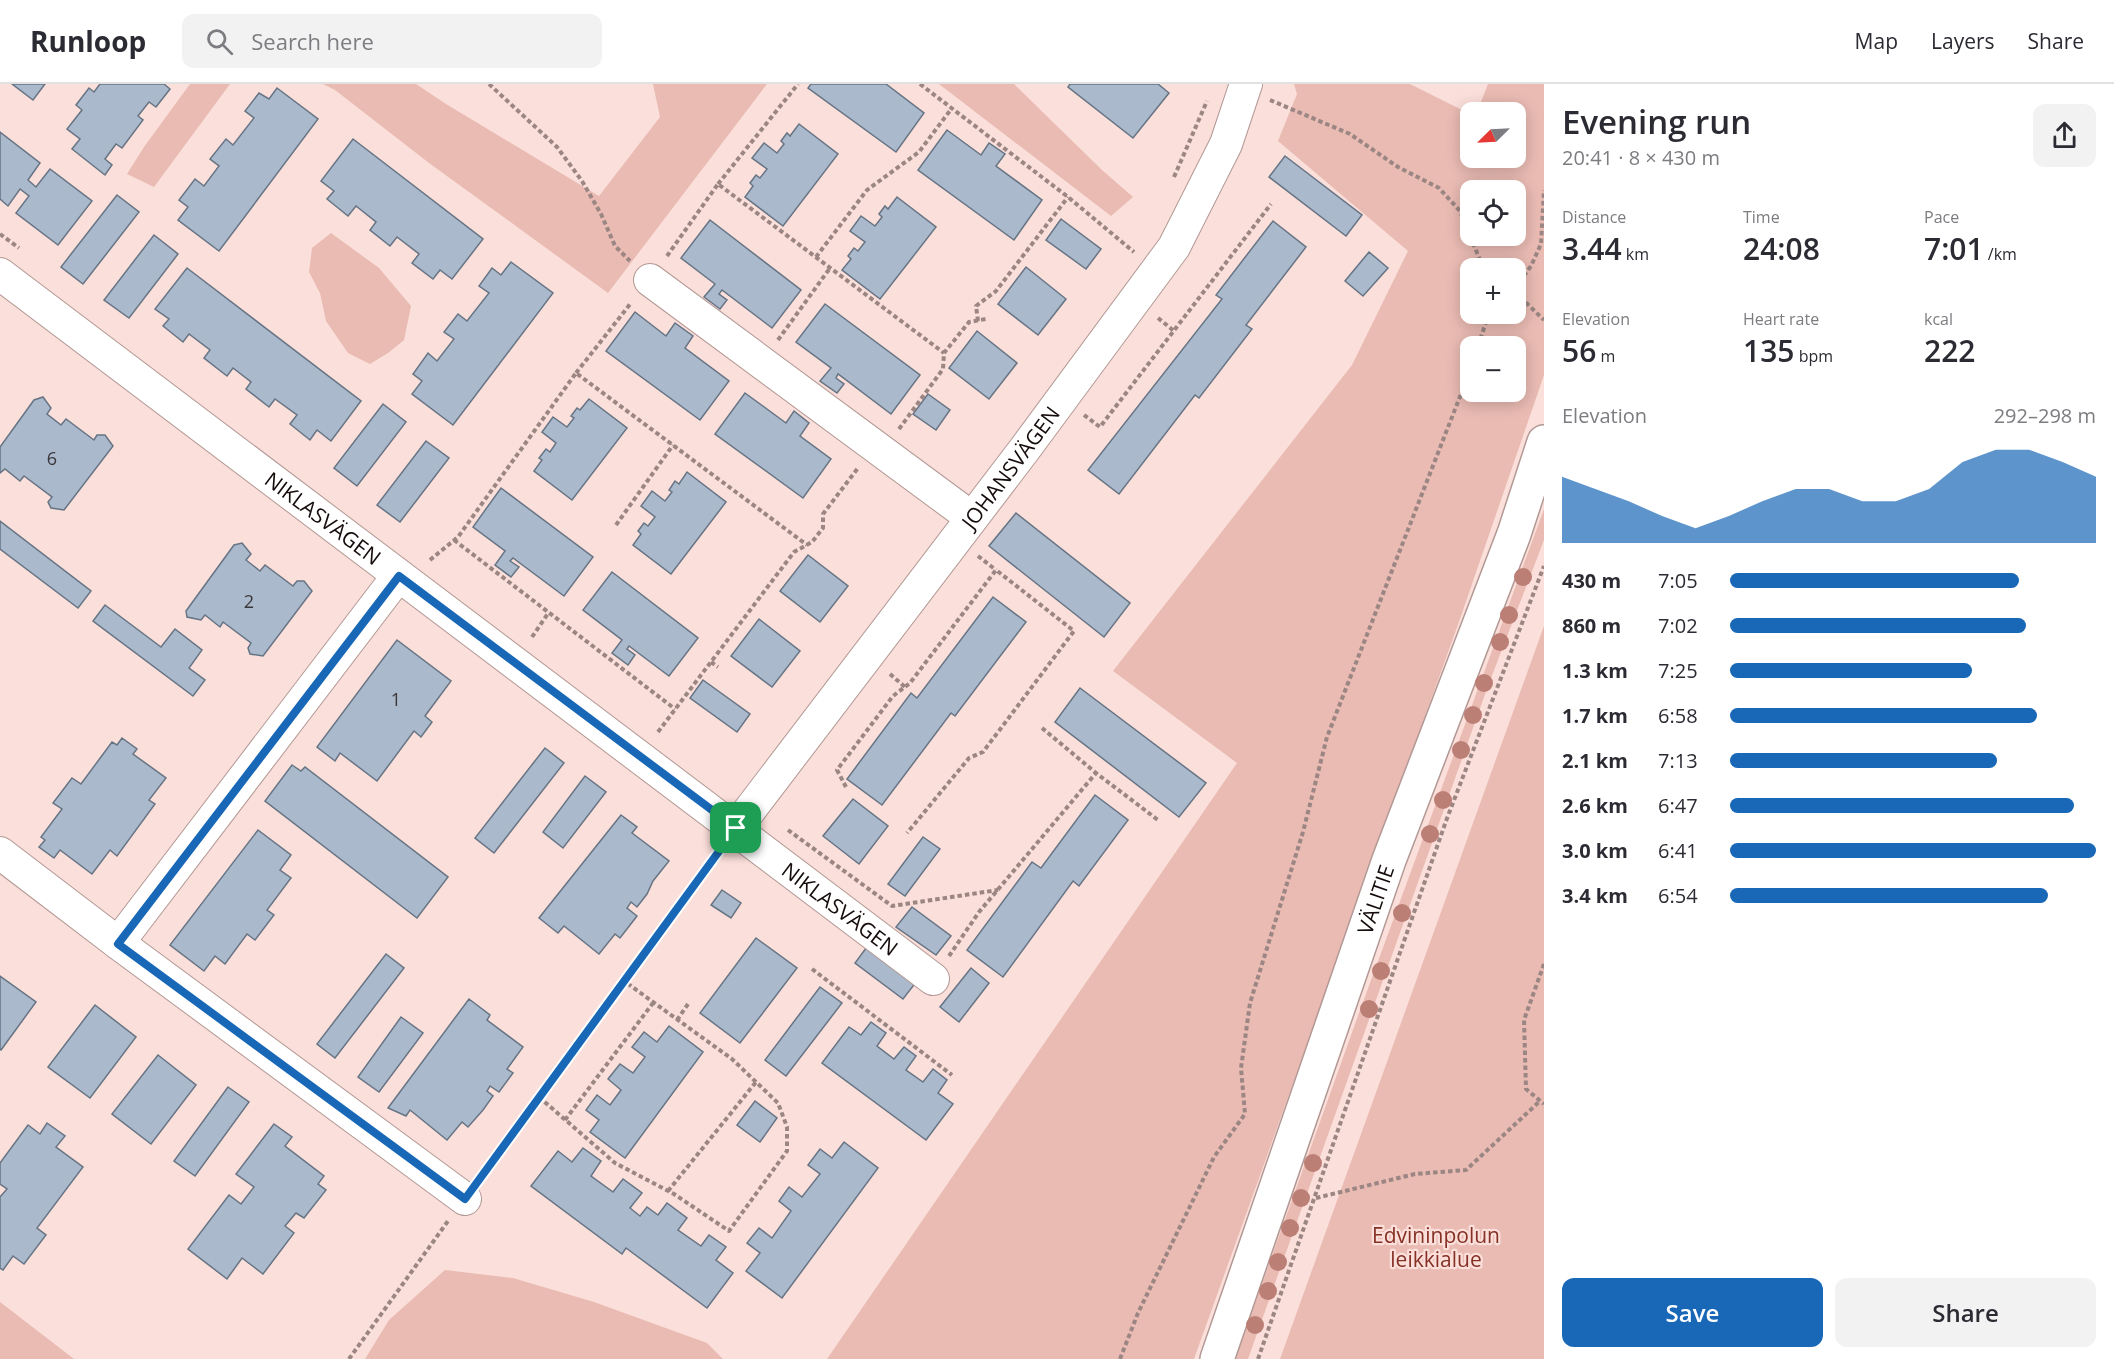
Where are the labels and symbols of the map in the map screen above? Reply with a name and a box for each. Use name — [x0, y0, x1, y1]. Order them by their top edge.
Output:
north arrow — [1460, 102, 1526, 168]
street label: JOHANSVÄGEN — [954, 401, 1066, 536]
house number: 6 — [47, 446, 57, 470]
street label: NIKLASVÄGEN — [259, 465, 387, 571]
house number: 2 — [244, 589, 254, 613]
house number: 1 — [391, 687, 401, 711]
pin — [710, 802, 761, 853]
street label: NIKLASVÄGEN — [776, 856, 904, 962]
street label: VÄLITIE — [1350, 861, 1400, 938]
park label: Edvininpolun leikkialue — [1372, 1221, 1500, 1273]

